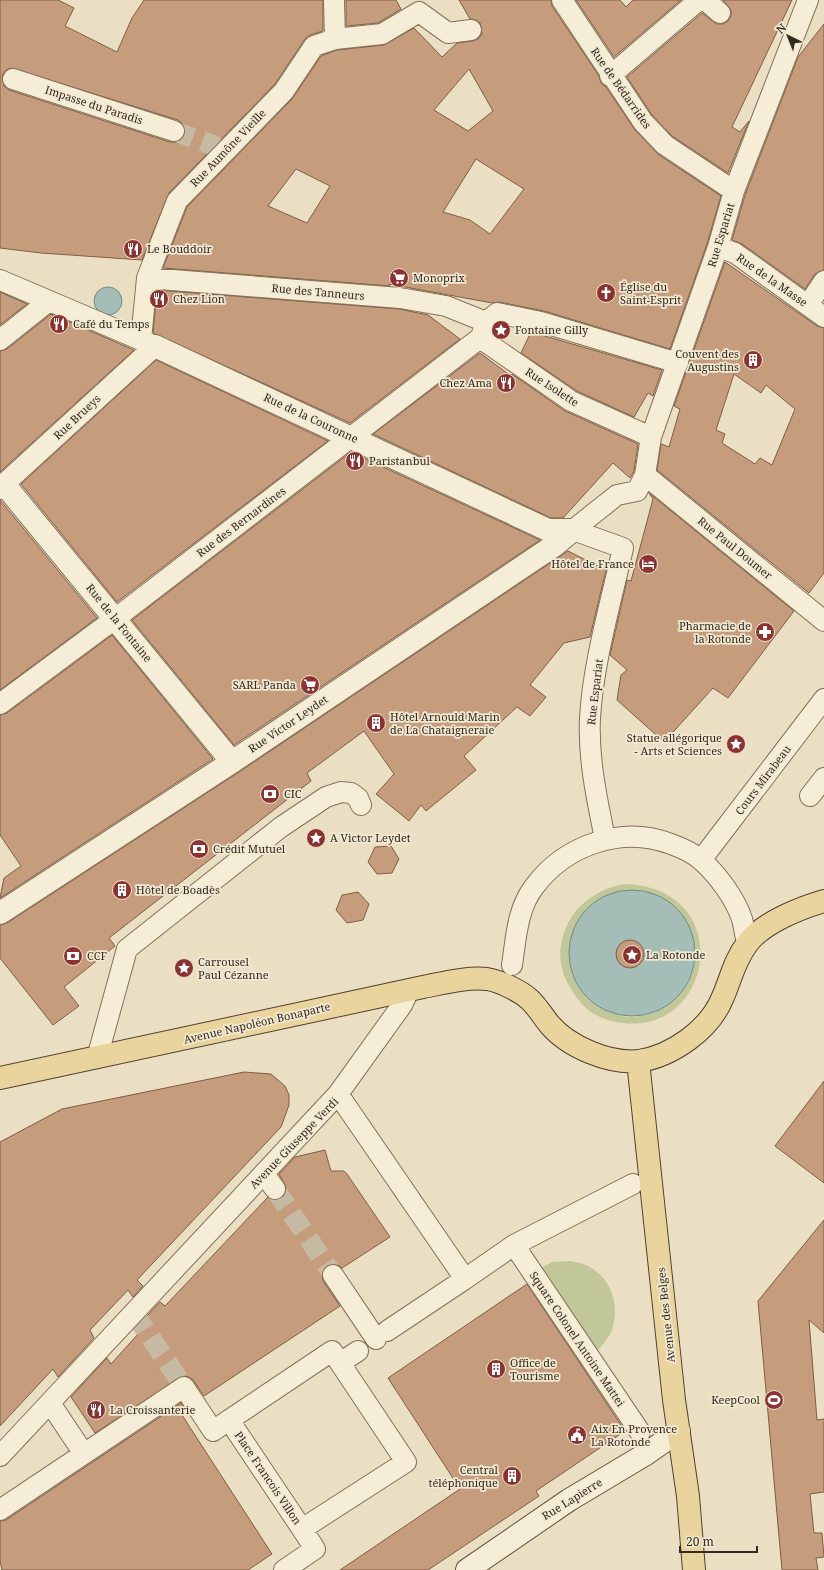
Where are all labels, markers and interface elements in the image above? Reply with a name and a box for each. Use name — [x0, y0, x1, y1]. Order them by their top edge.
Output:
north arrow — [768, 16, 808, 56]
text: N — [773, 20, 789, 37]
street label: Rue de Bédarrides — [588, 44, 655, 131]
street label: Impasse du Paradis — [43, 82, 145, 127]
street label: Rue Aumône Vieille — [186, 105, 269, 190]
street label: Rue Espariat — [704, 201, 737, 269]
restaurant icon: Le Bouddoir — [122, 238, 144, 260]
place label: Le Bouddoir — [147, 241, 212, 256]
street label: Rue de la Masse — [734, 250, 811, 310]
supermarket icon: Monoprix — [388, 267, 410, 289]
place label: Monoprix — [413, 270, 466, 285]
place label: Église du Saint-Esprit — [620, 279, 681, 307]
street label: Rue des Tanneurs — [271, 280, 365, 303]
church icon: Église du Saint-Esprit — [595, 282, 617, 304]
restaurant icon: Chez Lion — [148, 288, 170, 310]
place label: Chez Lion — [173, 291, 225, 306]
restaurant icon: Café du Temps — [48, 313, 70, 335]
place label: Café du Temps — [73, 316, 150, 331]
place icon: Fontaine Gilly — [490, 319, 512, 341]
place label: Fontaine Gilly — [515, 322, 589, 337]
place label: Couvent des Augustins — [675, 346, 739, 374]
building icon: Couvent des Augustins — [742, 349, 764, 371]
street label: Rue Isolette — [523, 364, 582, 410]
restaurant icon: Chez Ama — [495, 372, 517, 394]
place label: Chez Ama — [440, 375, 492, 390]
street label: Rue de la Couronne — [262, 389, 361, 446]
street label: Rue Brueys — [50, 391, 104, 442]
restaurant icon: Paristanbul — [344, 450, 366, 472]
place label: Paristanbul — [369, 453, 430, 468]
street label: Rue des Bernardines — [193, 483, 289, 560]
street label: Rue Paul Doumer — [695, 513, 776, 583]
hotel icon: Hôtel de France — [637, 553, 659, 575]
place label: Hôtel de France — [551, 556, 634, 571]
street label: Rue de la Fontaine — [83, 580, 156, 665]
place label: Pharmacie de la Rotonde — [679, 618, 751, 646]
pharmacy icon: Pharmacie de la Rotonde — [754, 621, 776, 643]
street label: Rue Espariat — [583, 658, 606, 726]
supermarket icon: SARL Panda — [299, 674, 321, 696]
place label: SARL Panda — [233, 677, 296, 692]
street label: Rue Victor Leydet — [245, 691, 331, 756]
place label: Hôtel Arnould Marin de La Chataigneraie — [390, 709, 500, 737]
building icon: Hôtel Arnould Marin de La Chataigneraie — [365, 712, 387, 734]
place label: Statue allégorique - Arts et Sciences — [627, 730, 722, 758]
place icon: Statue allégorique - Arts et Sciences — [725, 733, 747, 755]
street label: Cours Mirabeau — [731, 742, 794, 818]
bank icon: CIC — [259, 783, 281, 805]
place label: CIC — [284, 786, 302, 801]
place icon: A Victor Leydet — [305, 827, 327, 849]
place label: A Victor Leydet — [330, 830, 411, 845]
bank icon: Crédit Mutuel — [188, 838, 210, 860]
place label: Crédit Mutuel — [213, 841, 286, 856]
building icon: Hôtel de Boadès — [111, 879, 133, 901]
place label: Hôtel de Boadès — [136, 882, 220, 897]
place icon: La Rotonde — [621, 944, 643, 966]
bank icon: CCF — [62, 945, 84, 967]
place label: La Rotonde — [646, 947, 706, 962]
place label: CCF — [87, 948, 108, 963]
place label: Carrousel Paul Cézanne — [198, 954, 269, 982]
place icon: Carrousel Paul Cézanne — [173, 957, 195, 979]
street label: Avenue Napoléon Bonaparte — [182, 998, 332, 1047]
street label: Avenue Giuseppe Verdi — [246, 1093, 342, 1192]
street label: Avenue des Belges — [653, 1267, 678, 1364]
street label: Square Colonel Antoine Mattei — [526, 1268, 629, 1410]
place label: Office de Tourisme — [510, 1355, 560, 1383]
building icon: Office de Tourisme — [485, 1358, 507, 1380]
sports icon: KeepCool — [763, 1389, 785, 1411]
place label: KeepCool — [711, 1392, 761, 1407]
restaurant icon: La Croissanterie — [85, 1399, 107, 1421]
place label: La Croissanterie — [110, 1402, 195, 1417]
place label: Aix En Provence La Rotonde — [591, 1421, 677, 1449]
public building icon: Aix En Provence La Rotonde — [566, 1424, 588, 1446]
street label: Place Francois Villon — [232, 1428, 305, 1527]
place label: Central téléphonique — [429, 1462, 499, 1490]
building icon: Central téléphonique — [501, 1465, 523, 1487]
street label: Rue Lapierre — [539, 1474, 605, 1523]
scale bar — [680, 1528, 757, 1554]
text: 20 m — [686, 1533, 714, 1550]

